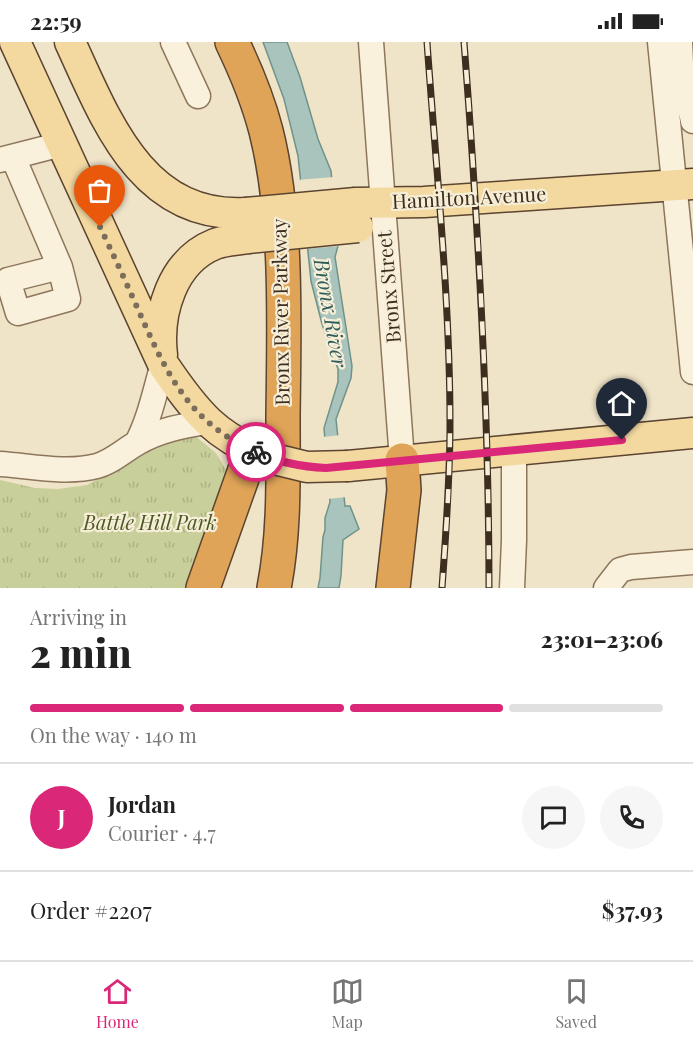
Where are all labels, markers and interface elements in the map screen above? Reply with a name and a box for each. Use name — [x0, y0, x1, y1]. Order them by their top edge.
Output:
text: 22:59 — [30, 6, 82, 36]
pin — [74, 165, 125, 227]
icon: bag — [83, 174, 116, 207]
street label: Hamilton Avenue — [391, 179, 547, 214]
street label: Bronx River Parkway — [264, 218, 295, 406]
street label: Bronx Street — [369, 229, 406, 344]
water label: Bronx River — [308, 255, 355, 370]
pin — [596, 378, 647, 440]
icon: home — [605, 387, 638, 420]
courier — [226, 422, 286, 482]
icon: bike — [240, 436, 273, 469]
park label: Battle Hill Park — [82, 508, 217, 535]
text: Arriving in — [30, 603, 127, 630]
text: 23:01–23:06 — [541, 624, 663, 654]
text: 2 min — [30, 626, 132, 678]
text: On the way · 140 m — [30, 721, 197, 748]
button: chat — [522, 786, 585, 849]
button: phone — [600, 786, 663, 849]
text: Jordan — [108, 789, 176, 819]
text: J — [57, 802, 66, 832]
text: Courier · 4.7 — [108, 819, 216, 846]
text: Order #2207 — [30, 895, 152, 925]
text: $37.93 — [602, 895, 663, 925]
tab: Home — [96, 975, 139, 1032]
tab: Map — [331, 975, 364, 1032]
tab: Saved — [555, 975, 597, 1032]

